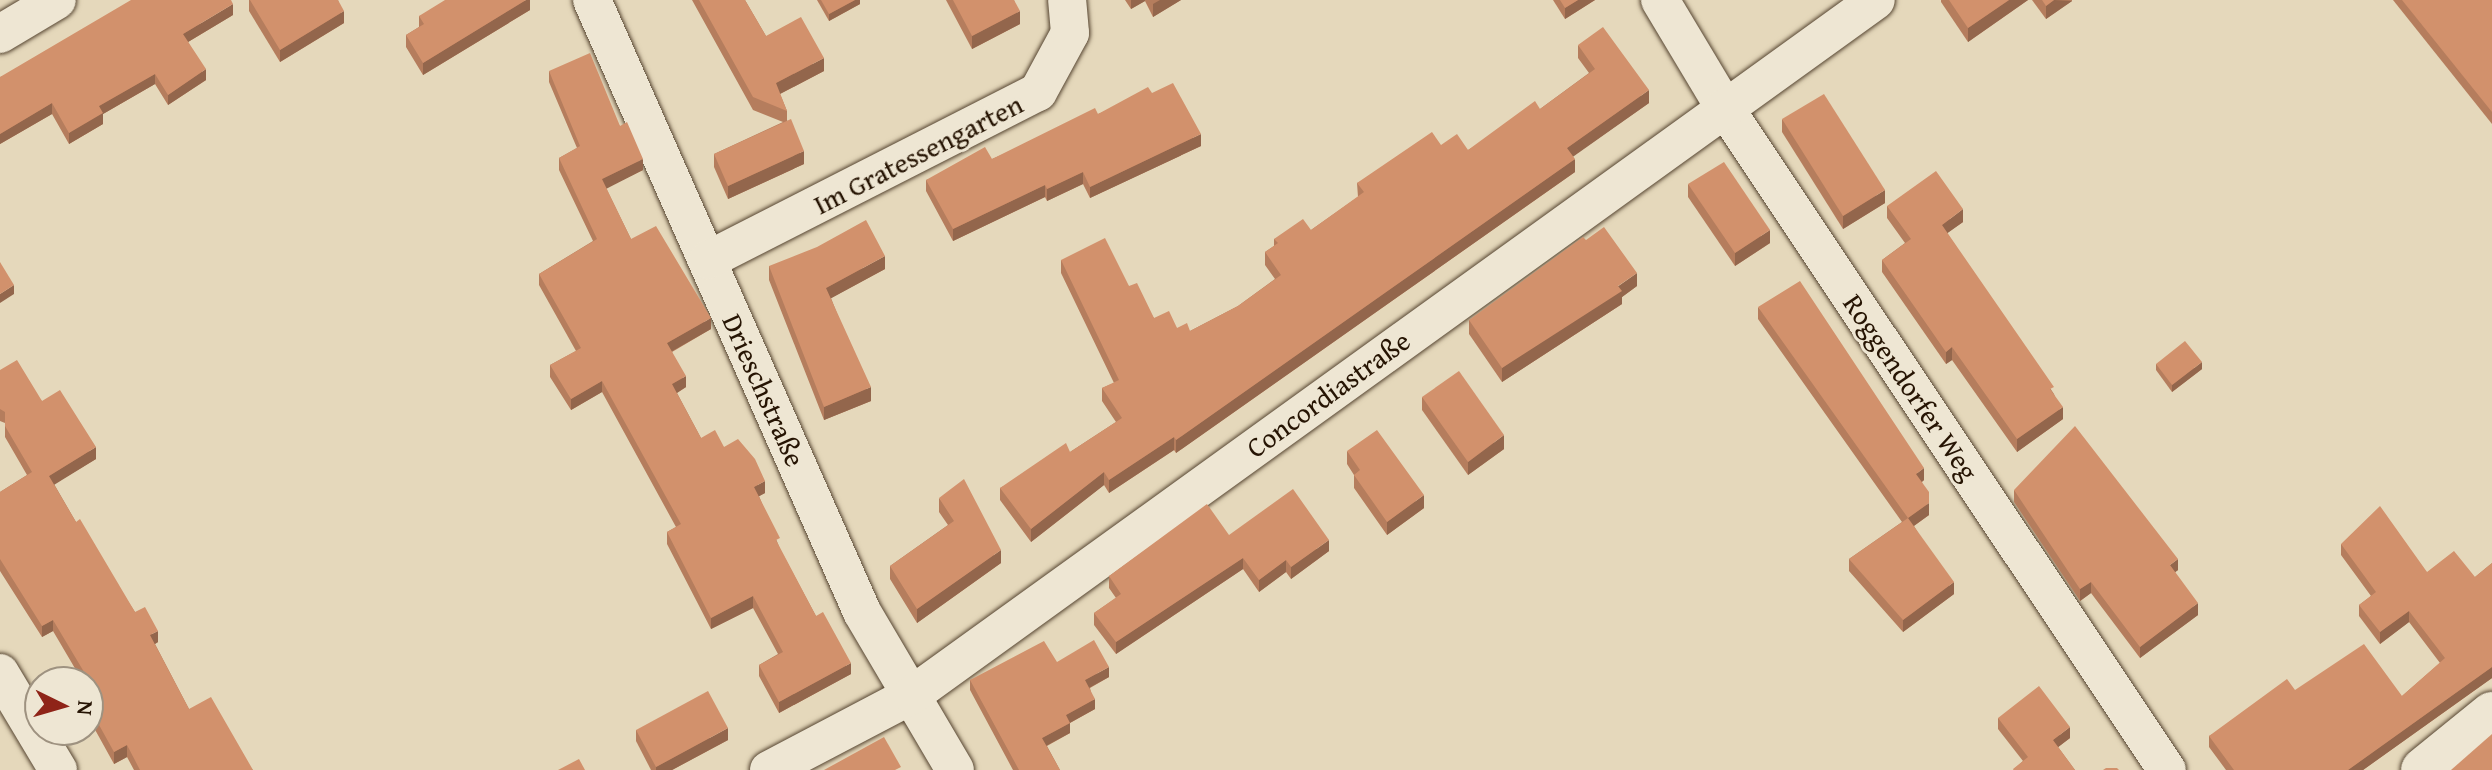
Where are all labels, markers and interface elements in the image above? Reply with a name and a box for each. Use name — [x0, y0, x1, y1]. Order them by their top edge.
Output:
street label: Im Gratessengarten — [808, 87, 1028, 221]
street label: Roggendorfer Weg — [1836, 287, 1986, 487]
street label: Drieschstraße — [715, 309, 813, 471]
street label: Concordiastraße — [1240, 323, 1416, 465]
north arrow — [24, 666, 104, 746]
text: N — [69, 699, 102, 717]

